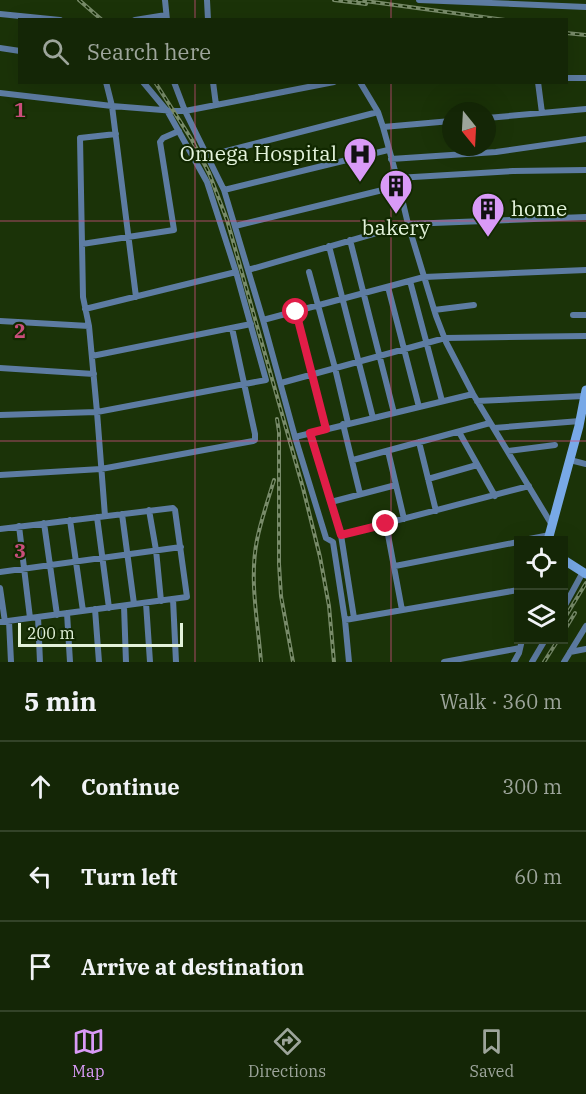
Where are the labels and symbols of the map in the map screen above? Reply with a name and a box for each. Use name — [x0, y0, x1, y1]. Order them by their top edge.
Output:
text: 1 — [14, 96, 26, 123]
north arrow — [442, 102, 496, 156]
hospital icon: Omega Hospital — [342, 136, 378, 183]
place label: Omega Hospital — [180, 139, 337, 167]
building icon: bakery — [378, 168, 414, 215]
building icon: home — [470, 191, 506, 238]
place label: home — [511, 194, 567, 222]
place label: bakery — [362, 213, 431, 241]
route start — [282, 298, 308, 324]
text: 2 — [14, 317, 26, 344]
route end — [372, 510, 398, 536]
text: 3 — [14, 537, 26, 564]
scale bar — [18, 620, 183, 648]

